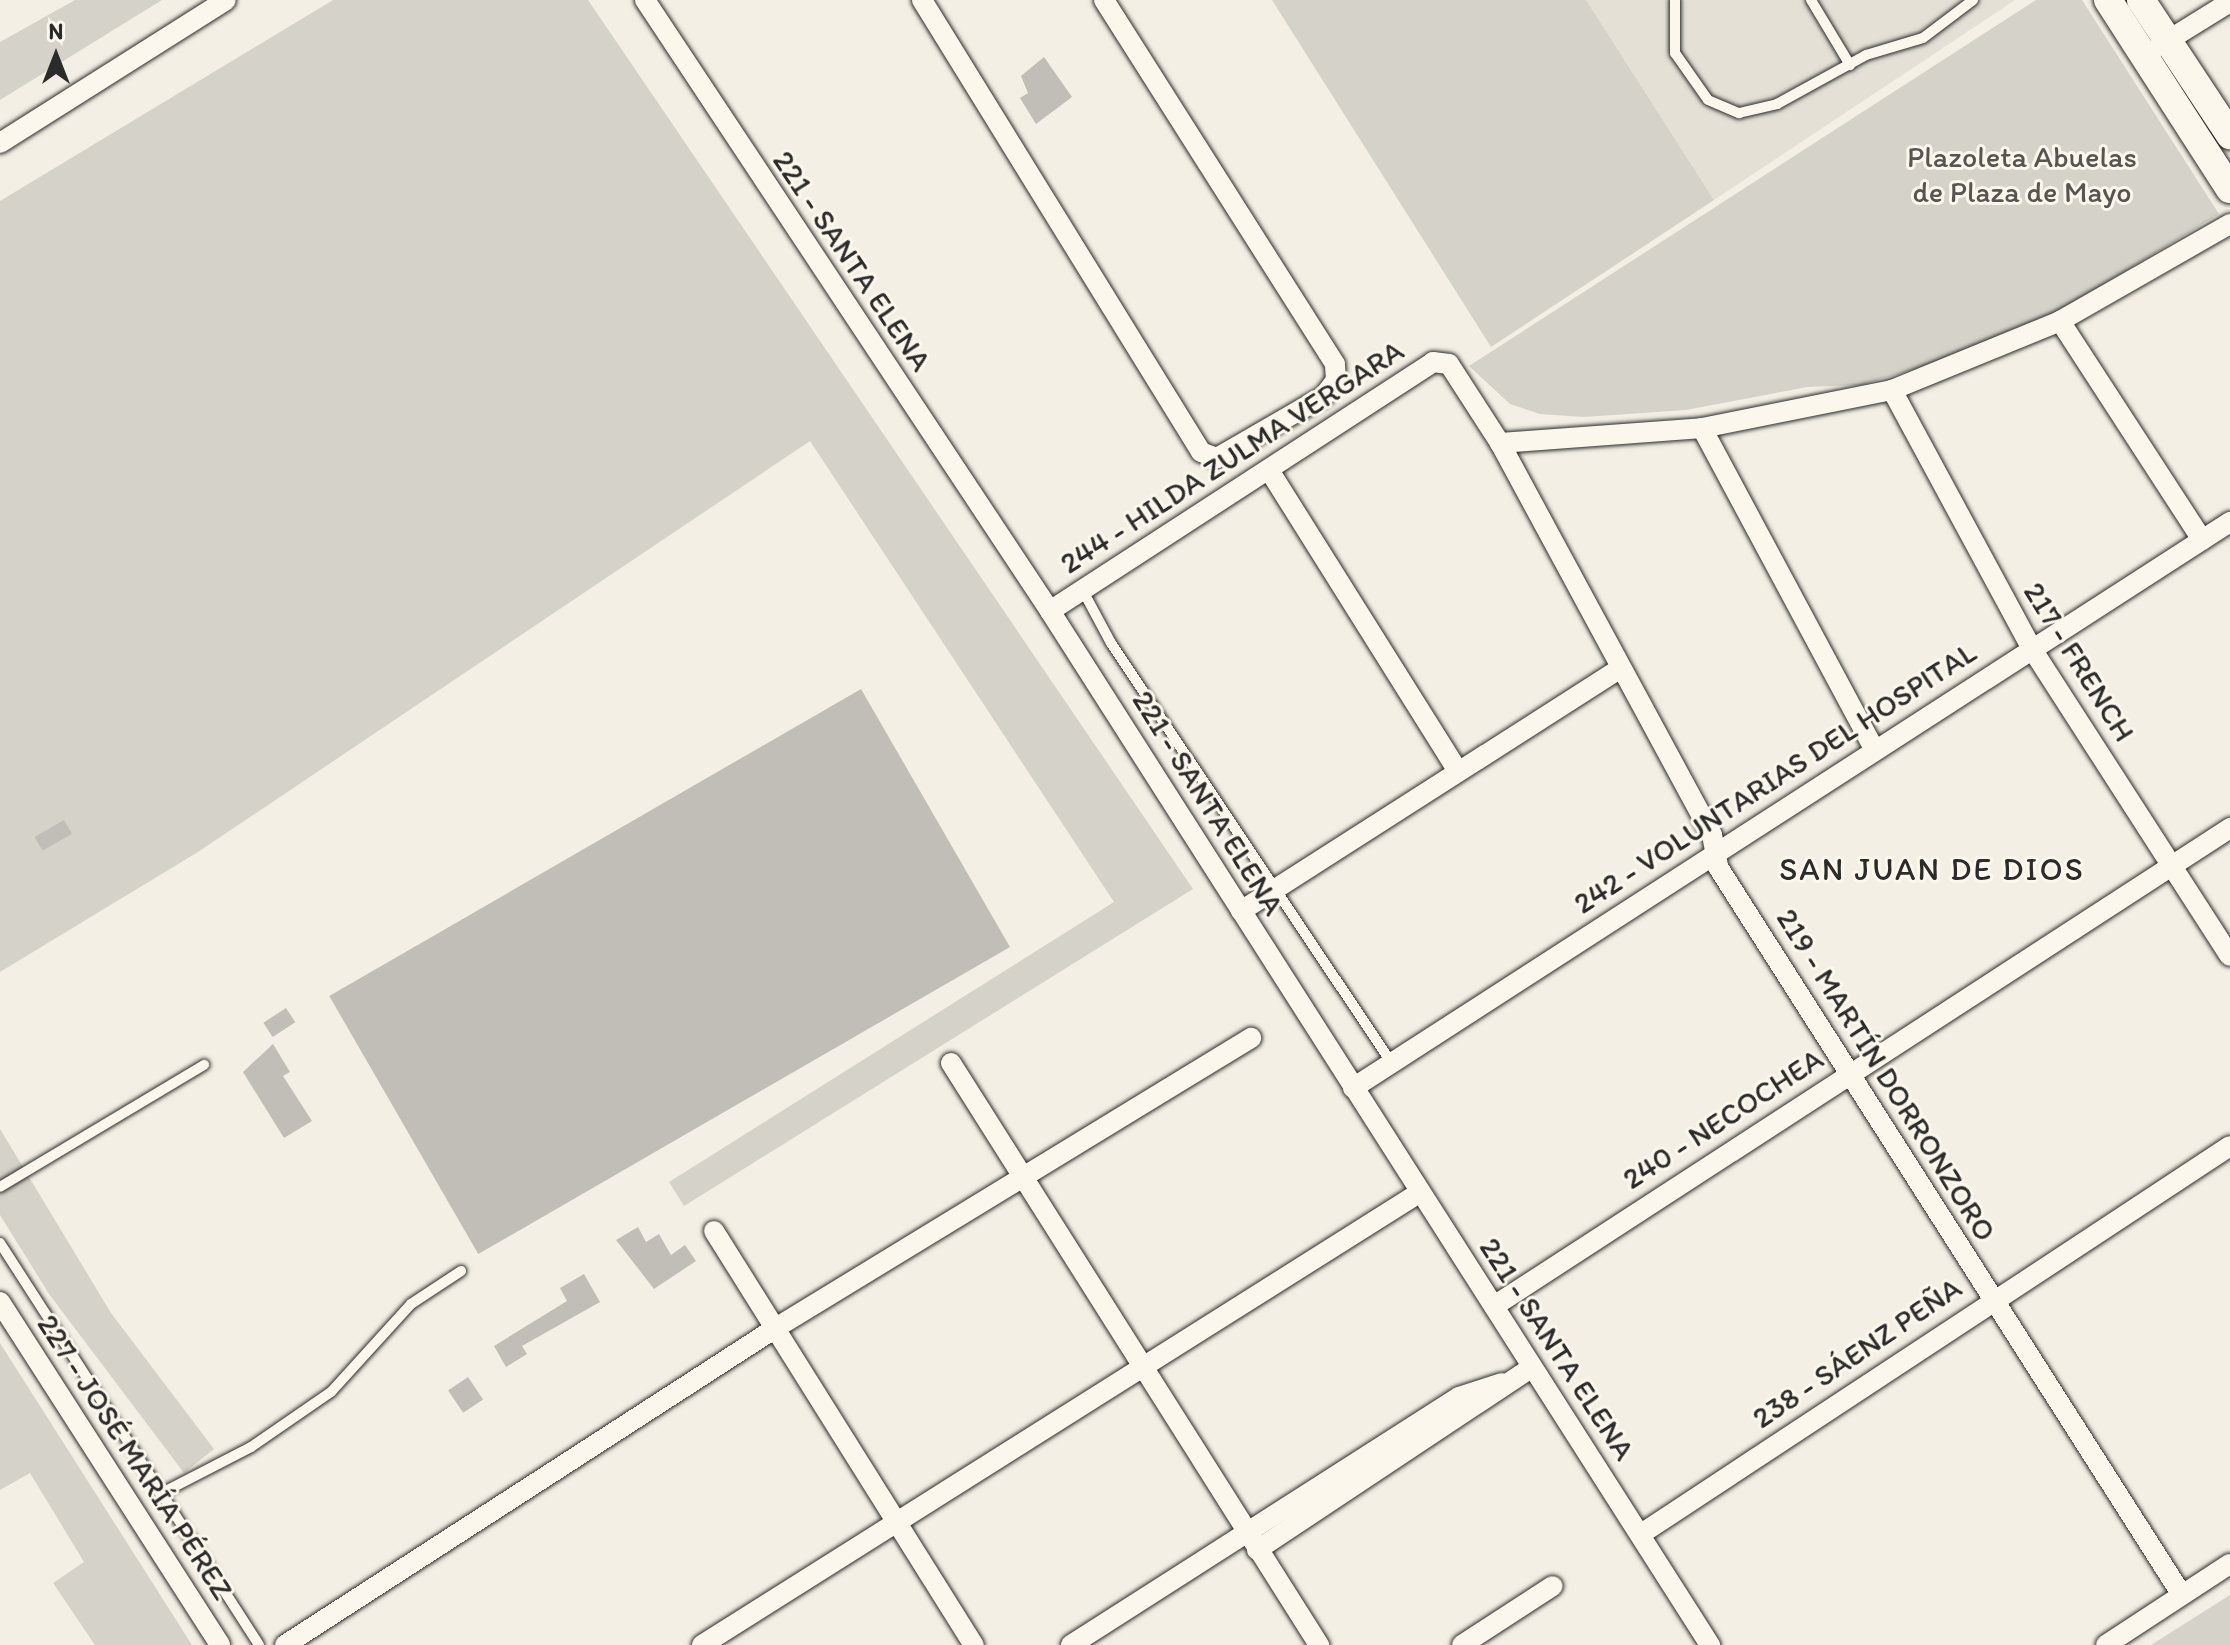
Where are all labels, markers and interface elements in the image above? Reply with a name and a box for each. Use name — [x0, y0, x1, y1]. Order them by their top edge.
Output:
north arrow — [16, 16, 96, 96]
text: N — [49, 18, 63, 45]
park label: Plazoleta Abuelas de Plaza de Mayo — [1907, 139, 2137, 210]
street label: 221 - SANTA ELENA — [765, 144, 939, 378]
street label: 244 - HILDA ZULMA VERGARA — [1054, 332, 1410, 582]
street label: 217 - FRENCH — [2016, 576, 2142, 748]
street label: 242 - VOLUNTARIAS DEL HOSPITAL — [1567, 634, 1983, 922]
street label: 221 - SANTA ELENA — [1124, 684, 1292, 922]
district label: SAN JUAN DE DIOS — [1779, 850, 2085, 888]
street label: 219 - MARTÍN DORRONZORO — [1768, 901, 2004, 1249]
street label: 240 - NECOCHEA — [1616, 1041, 1830, 1197]
street label: 221 - SANTA ELENA — [1472, 1231, 1642, 1467]
street label: 238 - SÁENZ PEÑA — [1746, 1270, 1968, 1436]
street label: 227 - JOSÉ MARÍA PÉREZ — [29, 1308, 241, 1606]

